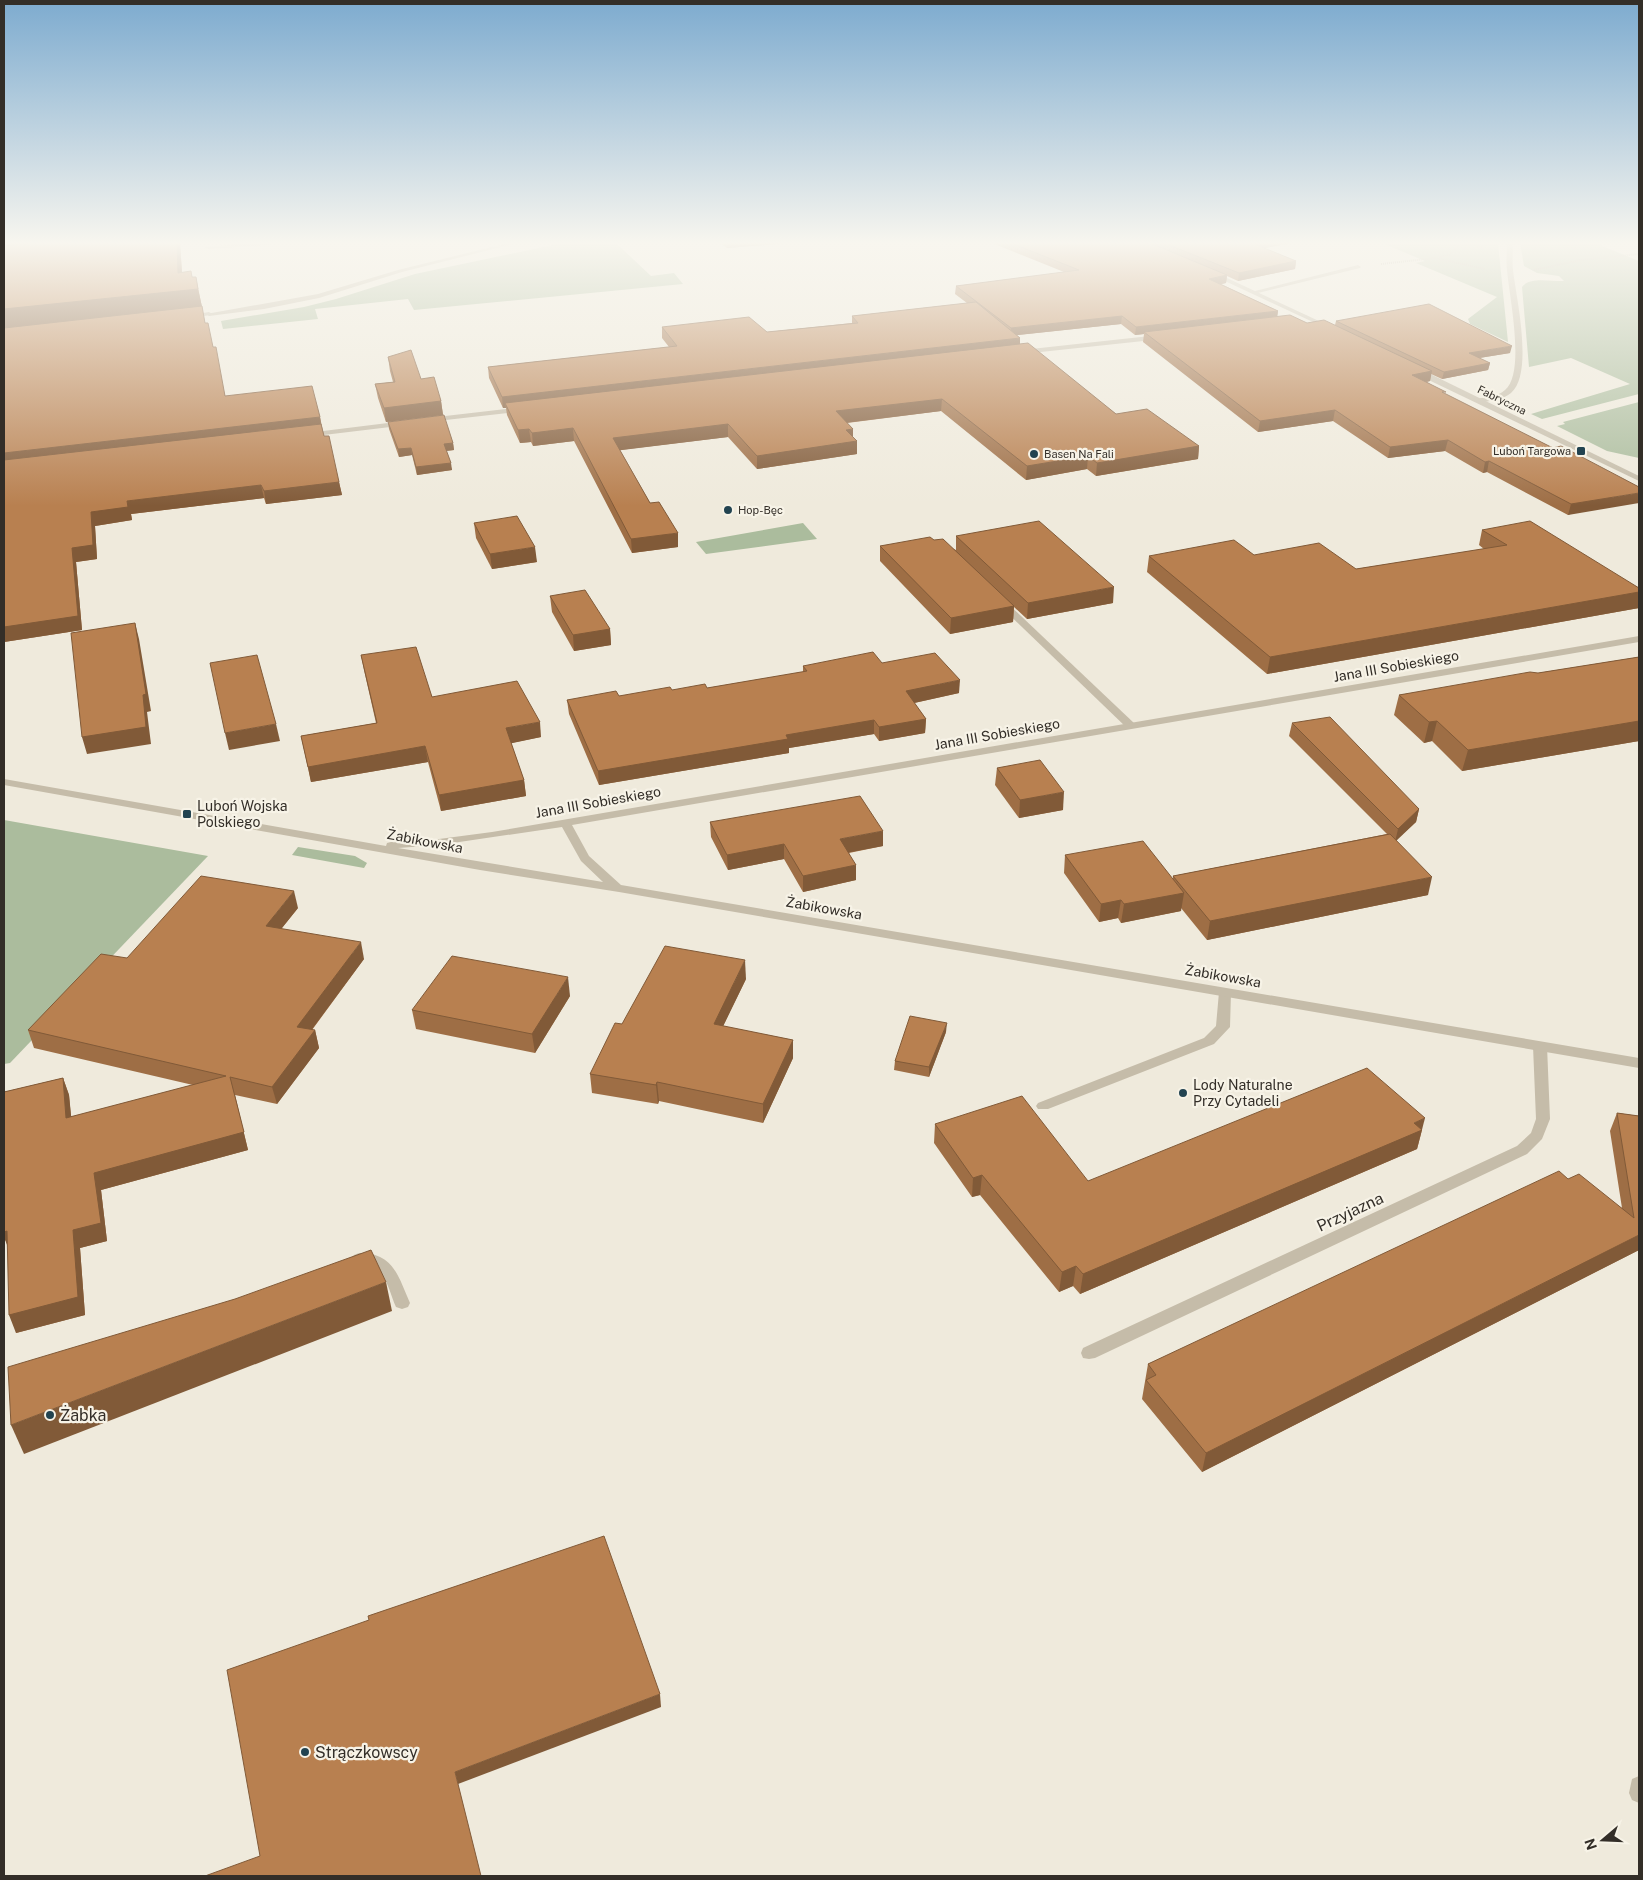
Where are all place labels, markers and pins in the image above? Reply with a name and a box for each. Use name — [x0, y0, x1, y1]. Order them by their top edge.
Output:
place label: Luboń Targowa — [1493, 445, 1571, 457]
marker: Luboń Targowa — [1575, 445, 1587, 457]
marker: Basen Na Fali — [1028, 448, 1040, 460]
place label: Basen Na Fali — [1044, 448, 1114, 460]
marker: Hop-Bęc — [722, 504, 734, 516]
place label: Hop-Bęc — [738, 504, 783, 516]
place label: Luboń Wojska Polskiego — [197, 798, 288, 830]
marker: Luboń Wojska Polskiego — [181, 808, 193, 820]
place label: Lody Naturalne Przy Cytadeli — [1193, 1077, 1293, 1109]
marker: Lody Naturalne Przy Cytadeli — [1177, 1087, 1189, 1099]
place label: Żabka — [60, 1405, 106, 1425]
marker: Żabka — [44, 1409, 56, 1421]
place label: Strączkowscy — [315, 1743, 418, 1762]
marker: Strączkowscy — [299, 1746, 311, 1758]

